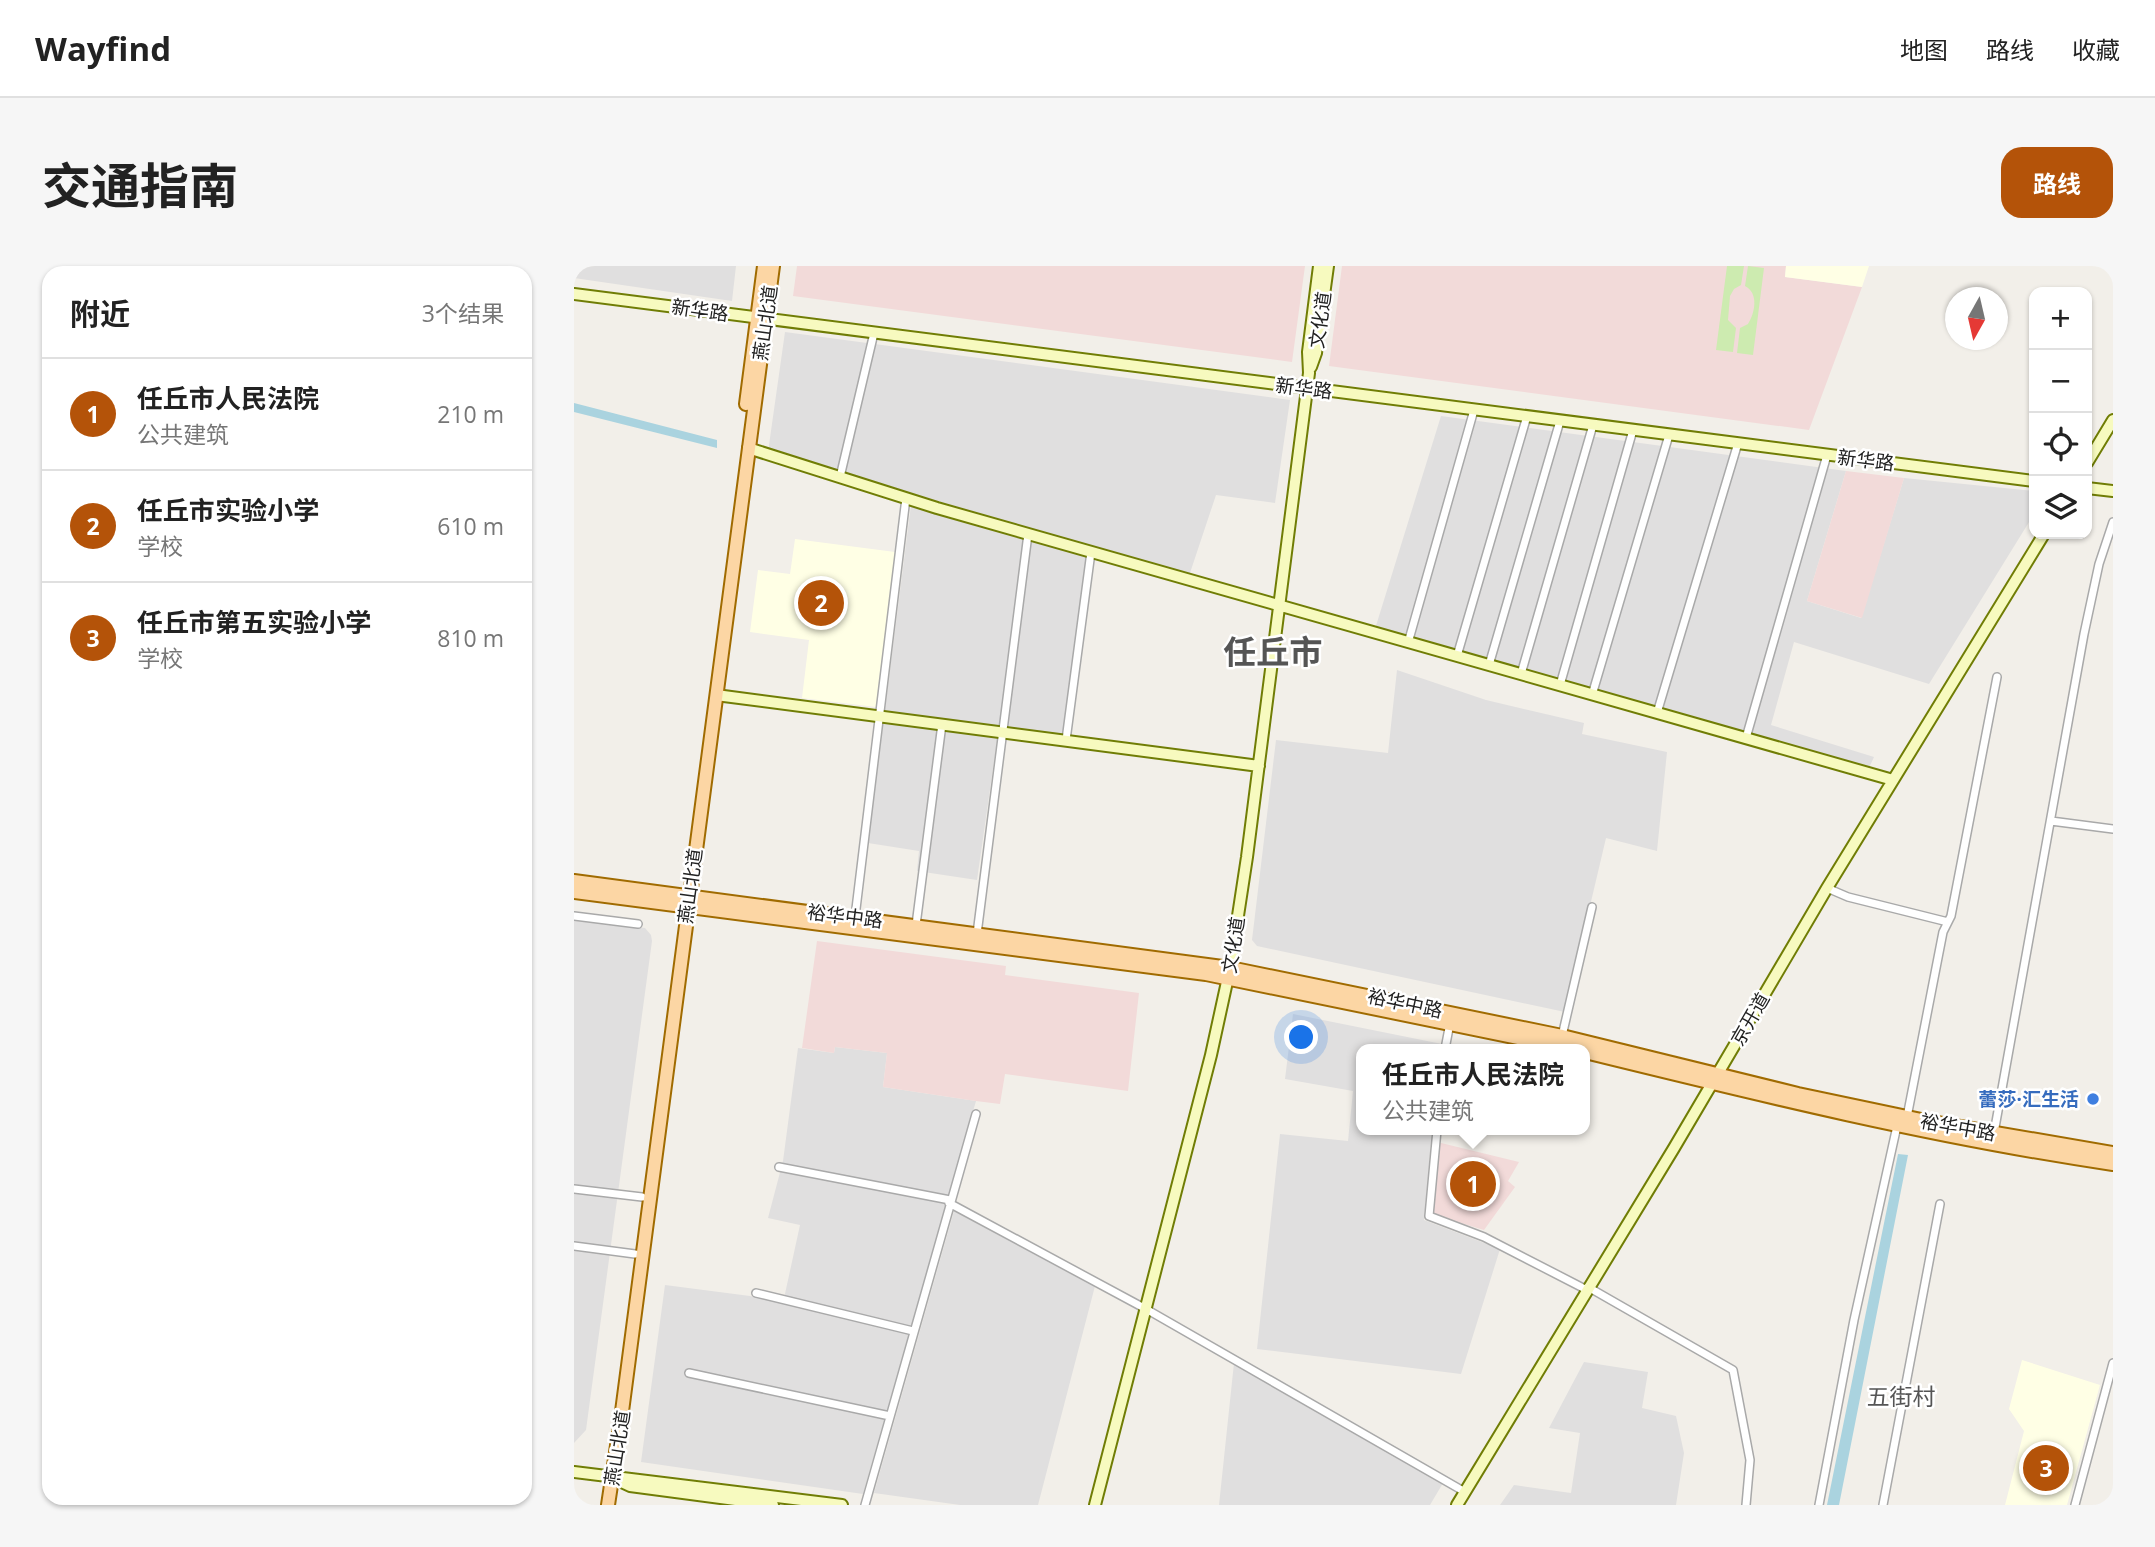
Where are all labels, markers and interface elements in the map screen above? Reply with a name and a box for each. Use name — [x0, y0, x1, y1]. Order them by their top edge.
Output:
text: Wayfind — [35, 26, 171, 71]
text: 地图 — [1900, 33, 1948, 66]
text: 路线 — [1986, 33, 2034, 66]
text: 收藏 — [2072, 33, 2120, 66]
button: 路线 — [2001, 147, 2113, 218]
text: 交通指南 — [42, 152, 238, 218]
street label: 燕山北道 — [747, 284, 783, 362]
north arrow — [1945, 287, 2008, 350]
map controls — [2029, 287, 2092, 539]
button: + — [2029, 287, 2092, 350]
street label: 文化道 — [1303, 290, 1337, 350]
text: 附近 — [70, 293, 130, 334]
street label: 新华路 — [670, 293, 730, 327]
text: 3个结果 — [422, 297, 504, 329]
button: − — [2029, 350, 2092, 413]
street label: 新华路 — [1274, 372, 1334, 404]
text: 任丘市人民法院 — [137, 380, 319, 416]
text: 1 — [86, 398, 100, 430]
text: 210 m — [437, 398, 504, 430]
button: locate — [2029, 413, 2092, 476]
text: 公共建筑 — [137, 418, 229, 450]
street label: 新华路 — [1836, 444, 1896, 476]
button: layers — [2029, 476, 2092, 539]
text: 任丘市实验小学 — [137, 492, 319, 528]
text: 2 — [86, 510, 100, 542]
text: 610 m — [437, 510, 504, 542]
text: 学校 — [137, 530, 183, 562]
pin: 2 — [798, 577, 844, 629]
text: 任丘市第五实验小学 — [137, 604, 371, 640]
text: 3 — [86, 622, 100, 654]
text: 810 m — [437, 622, 504, 654]
district label: 任丘市 — [1224, 629, 1323, 674]
text: 学校 — [137, 642, 183, 674]
street label: 燕山北道 — [672, 847, 708, 925]
street label: 裕华中路 — [806, 898, 884, 934]
street label: 文化道 — [1216, 915, 1250, 975]
street label: 裕华中路 — [1365, 982, 1445, 1024]
street label: 京开道 — [1724, 988, 1776, 1050]
your location — [1284, 1020, 1318, 1054]
popup — [1356, 1044, 1590, 1135]
text: 任丘市人民法院 — [1382, 1056, 1564, 1092]
place label: 蕾莎·汇生活 — [1979, 1086, 2079, 1112]
marker: 蕾莎·汇生活 — [2085, 1091, 2101, 1107]
text: 公共建筑 — [1382, 1094, 1474, 1126]
street label: 裕华中路 — [1918, 1108, 1998, 1146]
pin: 1 — [1450, 1158, 1496, 1210]
district label: 五街村 — [1867, 1380, 1936, 1412]
street label: 燕山北道 — [598, 1408, 636, 1488]
pin: 3 — [2023, 1442, 2069, 1494]

